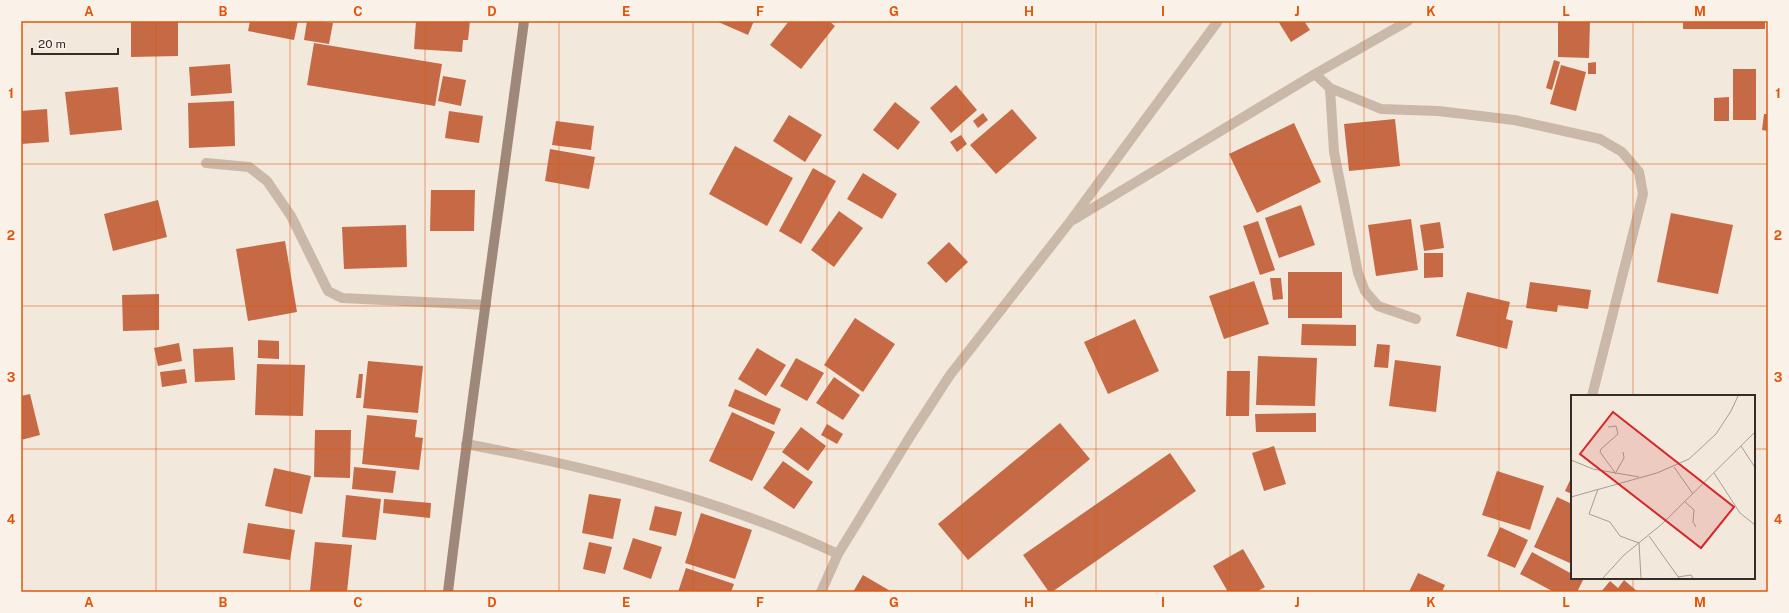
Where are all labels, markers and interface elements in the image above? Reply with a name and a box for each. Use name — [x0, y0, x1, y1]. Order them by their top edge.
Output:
text: A — [84, 4, 94, 19]
text: B — [219, 4, 228, 19]
text: C — [353, 4, 363, 19]
text: D — [487, 4, 497, 19]
text: E — [622, 4, 630, 19]
text: F — [756, 4, 764, 19]
text: G — [889, 4, 899, 19]
text: H — [1024, 4, 1034, 19]
text: I — [1161, 4, 1165, 19]
text: J — [1294, 4, 1300, 19]
text: K — [1426, 4, 1436, 19]
text: L — [1562, 4, 1570, 19]
text: M — [1694, 4, 1706, 19]
scale bar — [32, 30, 118, 56]
text: 20 m — [38, 37, 66, 51]
text: 1 — [8, 86, 14, 101]
text: 1 — [1775, 86, 1781, 101]
text: 2 — [7, 228, 15, 243]
text: 2 — [1774, 228, 1782, 243]
text: 3 — [7, 370, 16, 385]
text: 3 — [1774, 370, 1783, 385]
inset map — [1571, 395, 1755, 579]
text: 4 — [7, 512, 16, 527]
text: 4 — [1774, 512, 1783, 527]
text: A — [84, 595, 94, 610]
text: B — [219, 595, 228, 610]
text: C — [353, 595, 363, 610]
text: D — [487, 595, 497, 610]
text: E — [622, 595, 630, 610]
text: F — [756, 595, 764, 610]
text: G — [889, 595, 899, 610]
text: H — [1024, 595, 1034, 610]
text: I — [1161, 595, 1165, 610]
text: J — [1294, 595, 1300, 610]
text: K — [1426, 595, 1436, 610]
text: L — [1562, 595, 1570, 610]
text: M — [1694, 595, 1706, 610]

